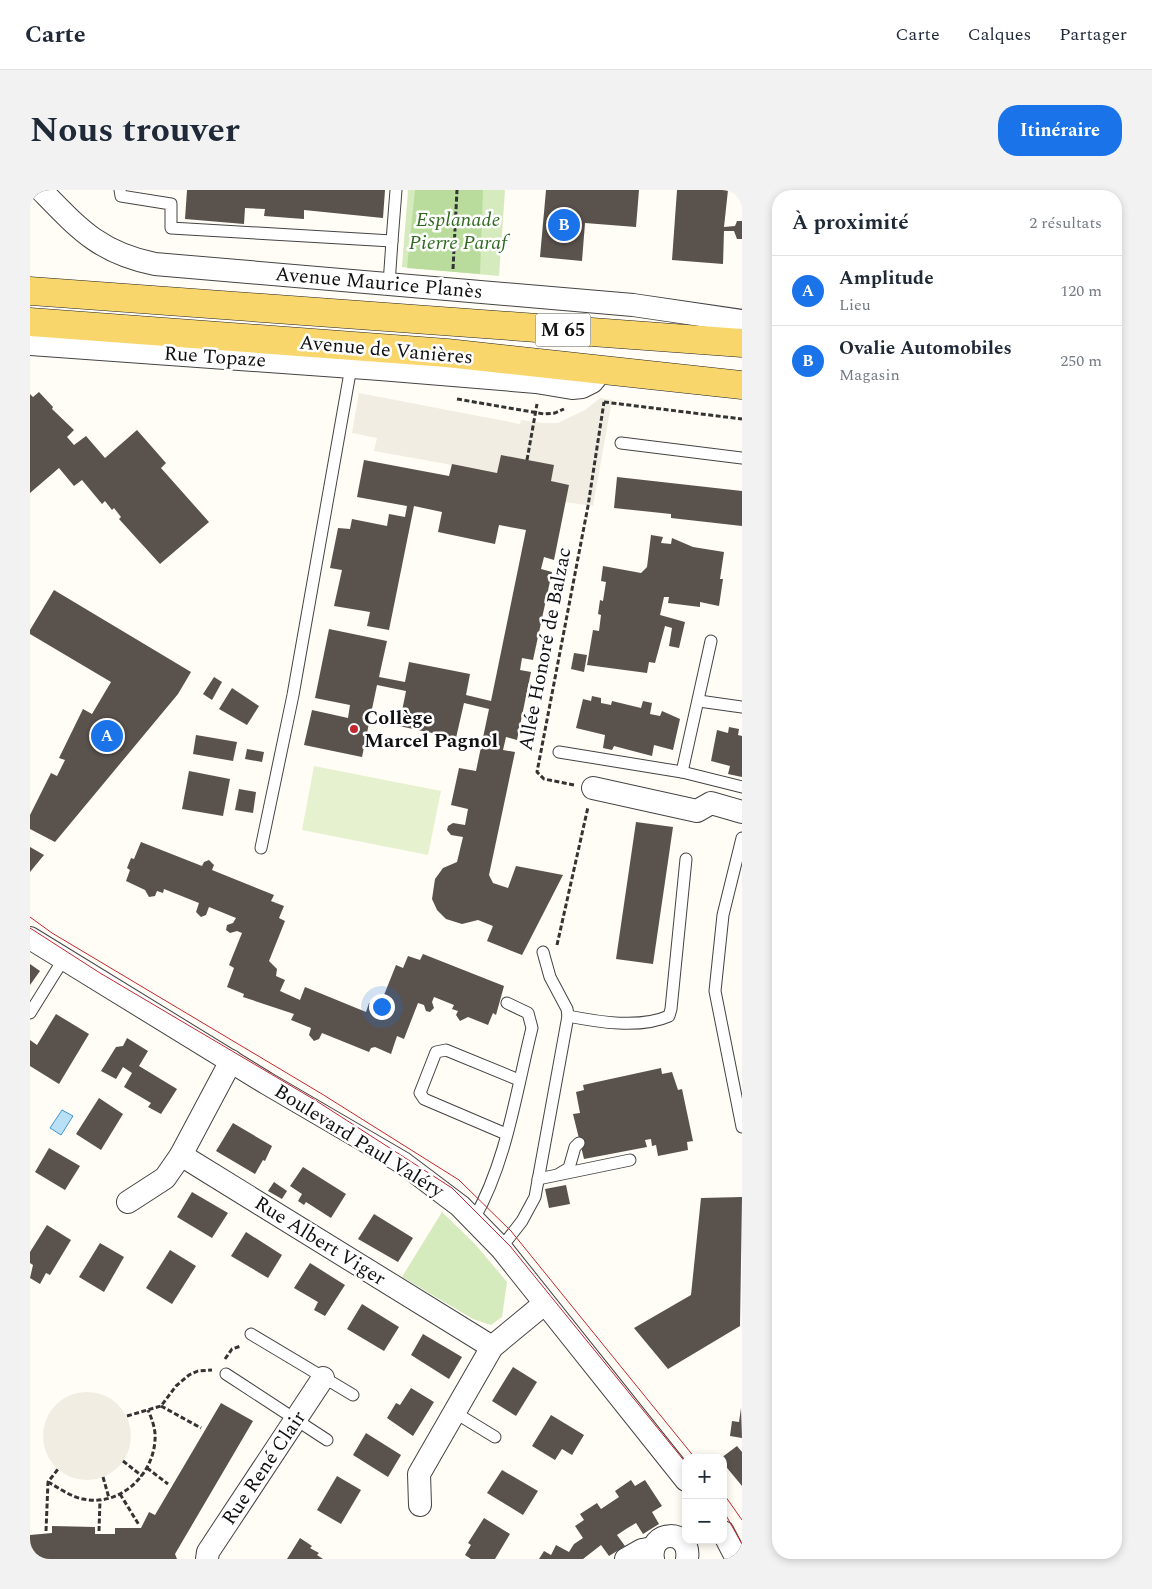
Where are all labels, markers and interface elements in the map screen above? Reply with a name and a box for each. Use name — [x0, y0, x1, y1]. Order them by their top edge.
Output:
text: Carte — [25, 17, 86, 53]
text: Carte — [896, 21, 940, 48]
text: Calques — [968, 21, 1031, 48]
text: Partager — [1059, 21, 1127, 48]
text: Nous trouver — [30, 104, 240, 157]
button: Itinéraire — [998, 105, 1122, 156]
park label: Esplanade Pierre Paraf — [409, 205, 511, 258]
pin: B — [548, 206, 580, 244]
text: À proximité — [792, 207, 909, 239]
text: 2 résultats — [1029, 211, 1102, 235]
street label: Avenue Maurice Planès — [274, 259, 484, 307]
text: Amplitude — [839, 264, 934, 293]
text: A — [802, 279, 814, 303]
text: 120 m — [1060, 279, 1102, 303]
text: Lieu — [839, 293, 871, 317]
road number: M 65 — [536, 314, 590, 346]
street label: Avenue de Vanières — [298, 327, 474, 373]
text: Ovalie Automobiles — [839, 334, 1012, 363]
street label: Rue Topaze — [163, 338, 267, 376]
text: B — [802, 349, 814, 373]
text: 250 m — [1060, 349, 1102, 373]
text: Magasin — [839, 363, 900, 387]
street label: Allée Honoré de Balzac — [511, 545, 579, 753]
place label: Collège Marcel Pagnol — [364, 703, 498, 756]
pin: A — [91, 717, 123, 755]
marker: Collège Marcel Pagnol — [348, 723, 360, 735]
your location — [369, 994, 395, 1020]
street label: Boulevard Paul Valéry — [268, 1077, 451, 1206]
street label: Rue Albert Viger — [248, 1188, 392, 1294]
street label: Rue René Clair — [214, 1405, 314, 1531]
map controls — [682, 1454, 727, 1544]
button: + — [682, 1454, 727, 1499]
button: − — [682, 1499, 727, 1544]

